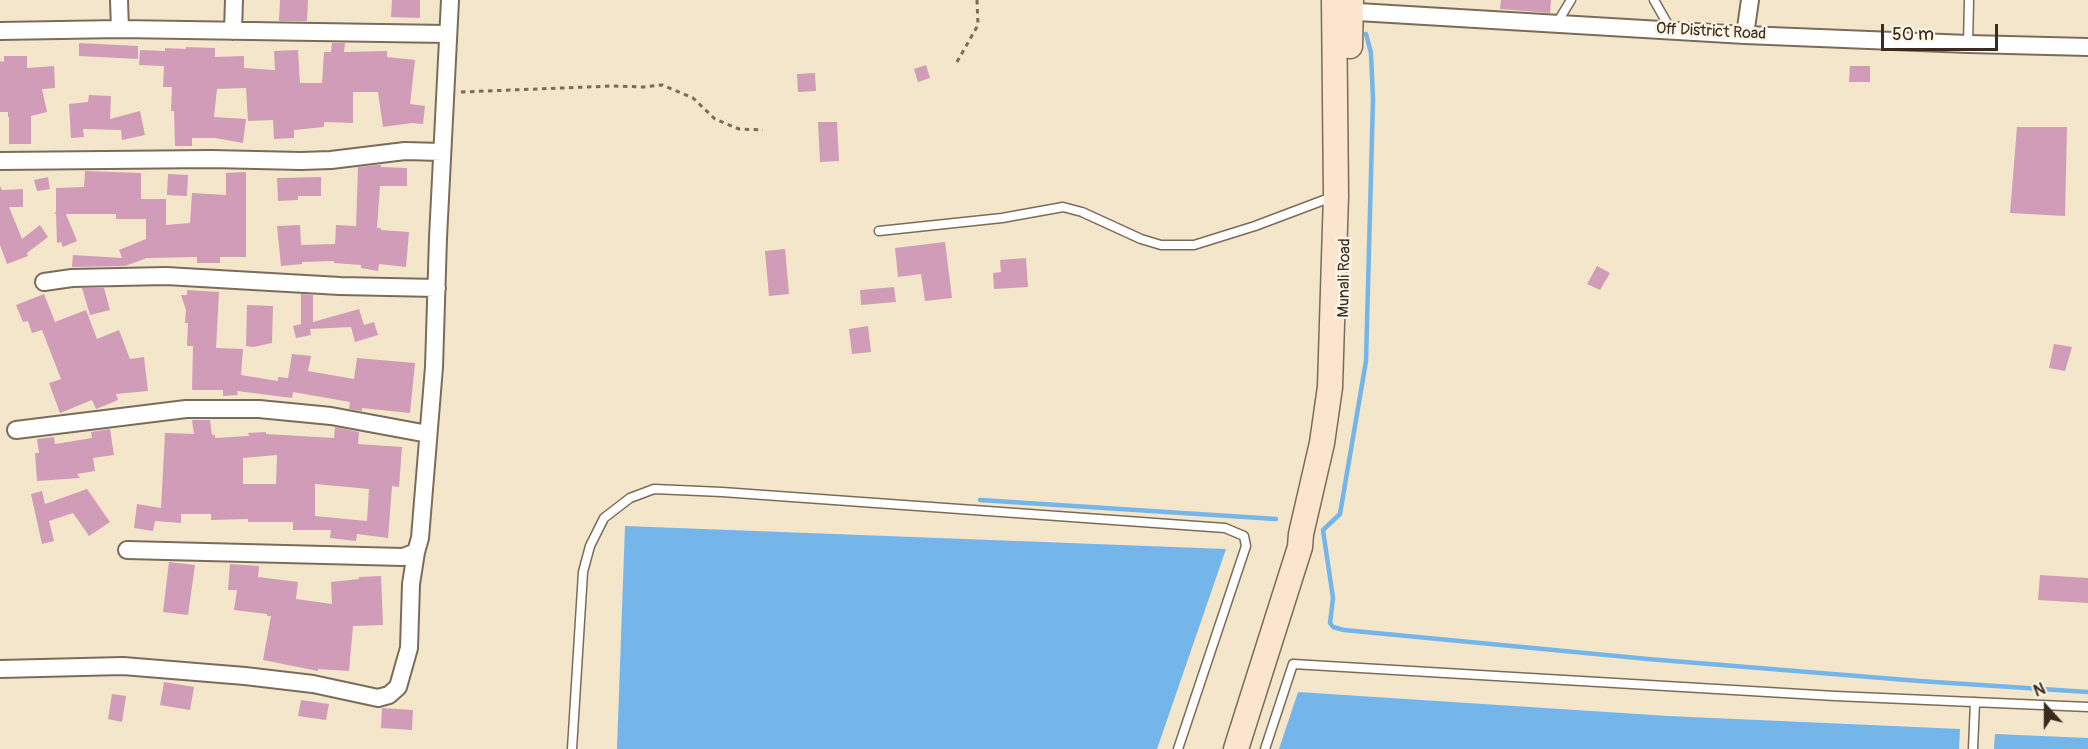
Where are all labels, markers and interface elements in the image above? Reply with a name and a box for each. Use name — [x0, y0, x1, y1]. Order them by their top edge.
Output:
scale bar — [1884, 12, 2001, 50]
street label: Off District Road — [1655, 20, 1767, 44]
text: 50 m — [1892, 23, 1934, 46]
street label: Munali Road — [1335, 238, 1355, 318]
north arrow — [2016, 677, 2076, 737]
text: N — [2031, 679, 2048, 701]

